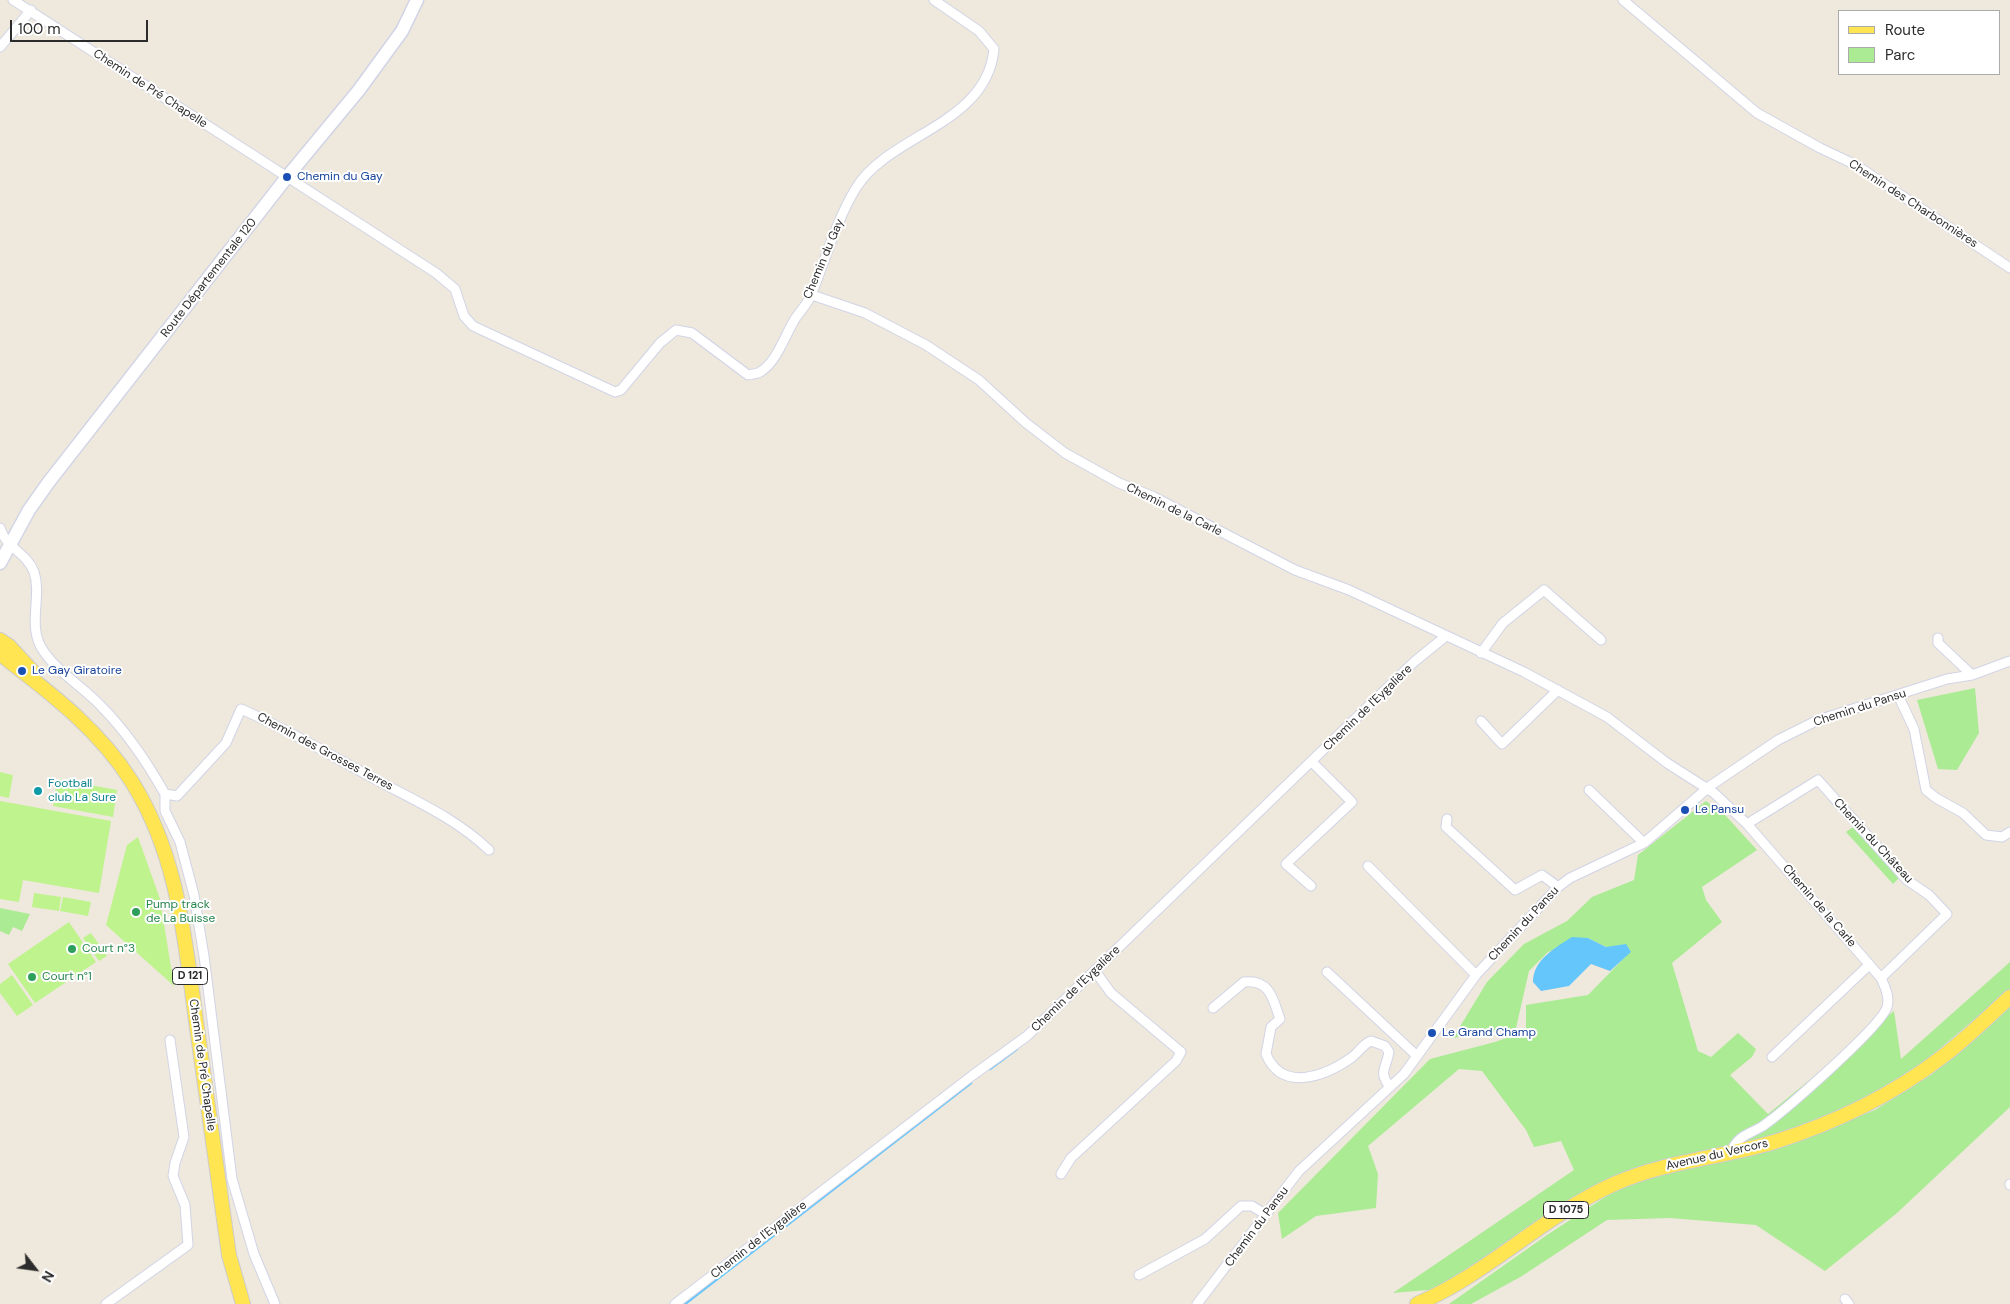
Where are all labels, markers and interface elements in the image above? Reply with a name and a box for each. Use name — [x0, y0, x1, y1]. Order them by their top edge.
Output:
scale bar — [12, 10, 150, 42]
legend — [1838, 10, 2000, 75]
text: 100 m — [18, 19, 61, 39]
text: Route — [1885, 20, 1925, 40]
text: Parc — [1885, 45, 1915, 65]
street label: Chemin de Pré Chapelle — [90, 47, 210, 131]
street label: Chemin des Charbonnières — [1846, 157, 1980, 251]
place label: Chemin du Gay — [297, 170, 383, 184]
marker: Chemin du Gay — [281, 171, 293, 183]
street label: Route Départementale 120 — [158, 216, 260, 340]
street label: Chemin du Gay — [801, 217, 847, 301]
street label: Chemin de la Carle — [1124, 481, 1224, 539]
street label: Chemin de l'Eygalière — [1321, 662, 1415, 754]
place label: Le Gay Giratoire — [32, 664, 122, 678]
marker: Le Gay Giratoire — [16, 665, 28, 677]
street label: Chemin du Pansu — [1812, 686, 1908, 730]
street label: Chemin des Grosses Terres — [255, 710, 395, 794]
place label: Football club La Sure — [48, 777, 116, 805]
marker: Football club La Sure — [32, 785, 44, 797]
street label: Chemin du Château — [1830, 796, 1916, 886]
place label: Le Pansu — [1695, 803, 1744, 817]
marker: Le Pansu — [1679, 804, 1691, 816]
street label: Chemin de la Carle — [1779, 862, 1859, 950]
street label: Chemin du Pansu — [1486, 884, 1562, 964]
place label: Pump track de La Buisse — [146, 898, 215, 926]
marker: Pump track de La Buisse — [130, 906, 142, 918]
place label: Court n°3 — [82, 942, 135, 956]
marker: Court n°3 — [66, 943, 78, 955]
street label: Chemin de l'Eygalière — [1029, 943, 1123, 1035]
road number: D 121 — [172, 968, 208, 984]
place label: Court n°1 — [42, 970, 92, 984]
marker: Court n°1 — [26, 971, 38, 983]
street label: Chemin de Pré Chapelle — [186, 998, 218, 1132]
place label: Le Grand Champ — [1442, 1026, 1536, 1040]
marker: Le Grand Champ — [1426, 1027, 1438, 1039]
street label: Avenue du Vercors — [1665, 1136, 1769, 1174]
street label: Chemin du Pansu — [1222, 1184, 1292, 1270]
street label: Chemin de l'Eygalière — [708, 1198, 810, 1282]
road number: D 1075 — [1544, 1202, 1588, 1218]
north arrow — [10, 1244, 60, 1294]
text: N — [38, 1268, 58, 1285]

